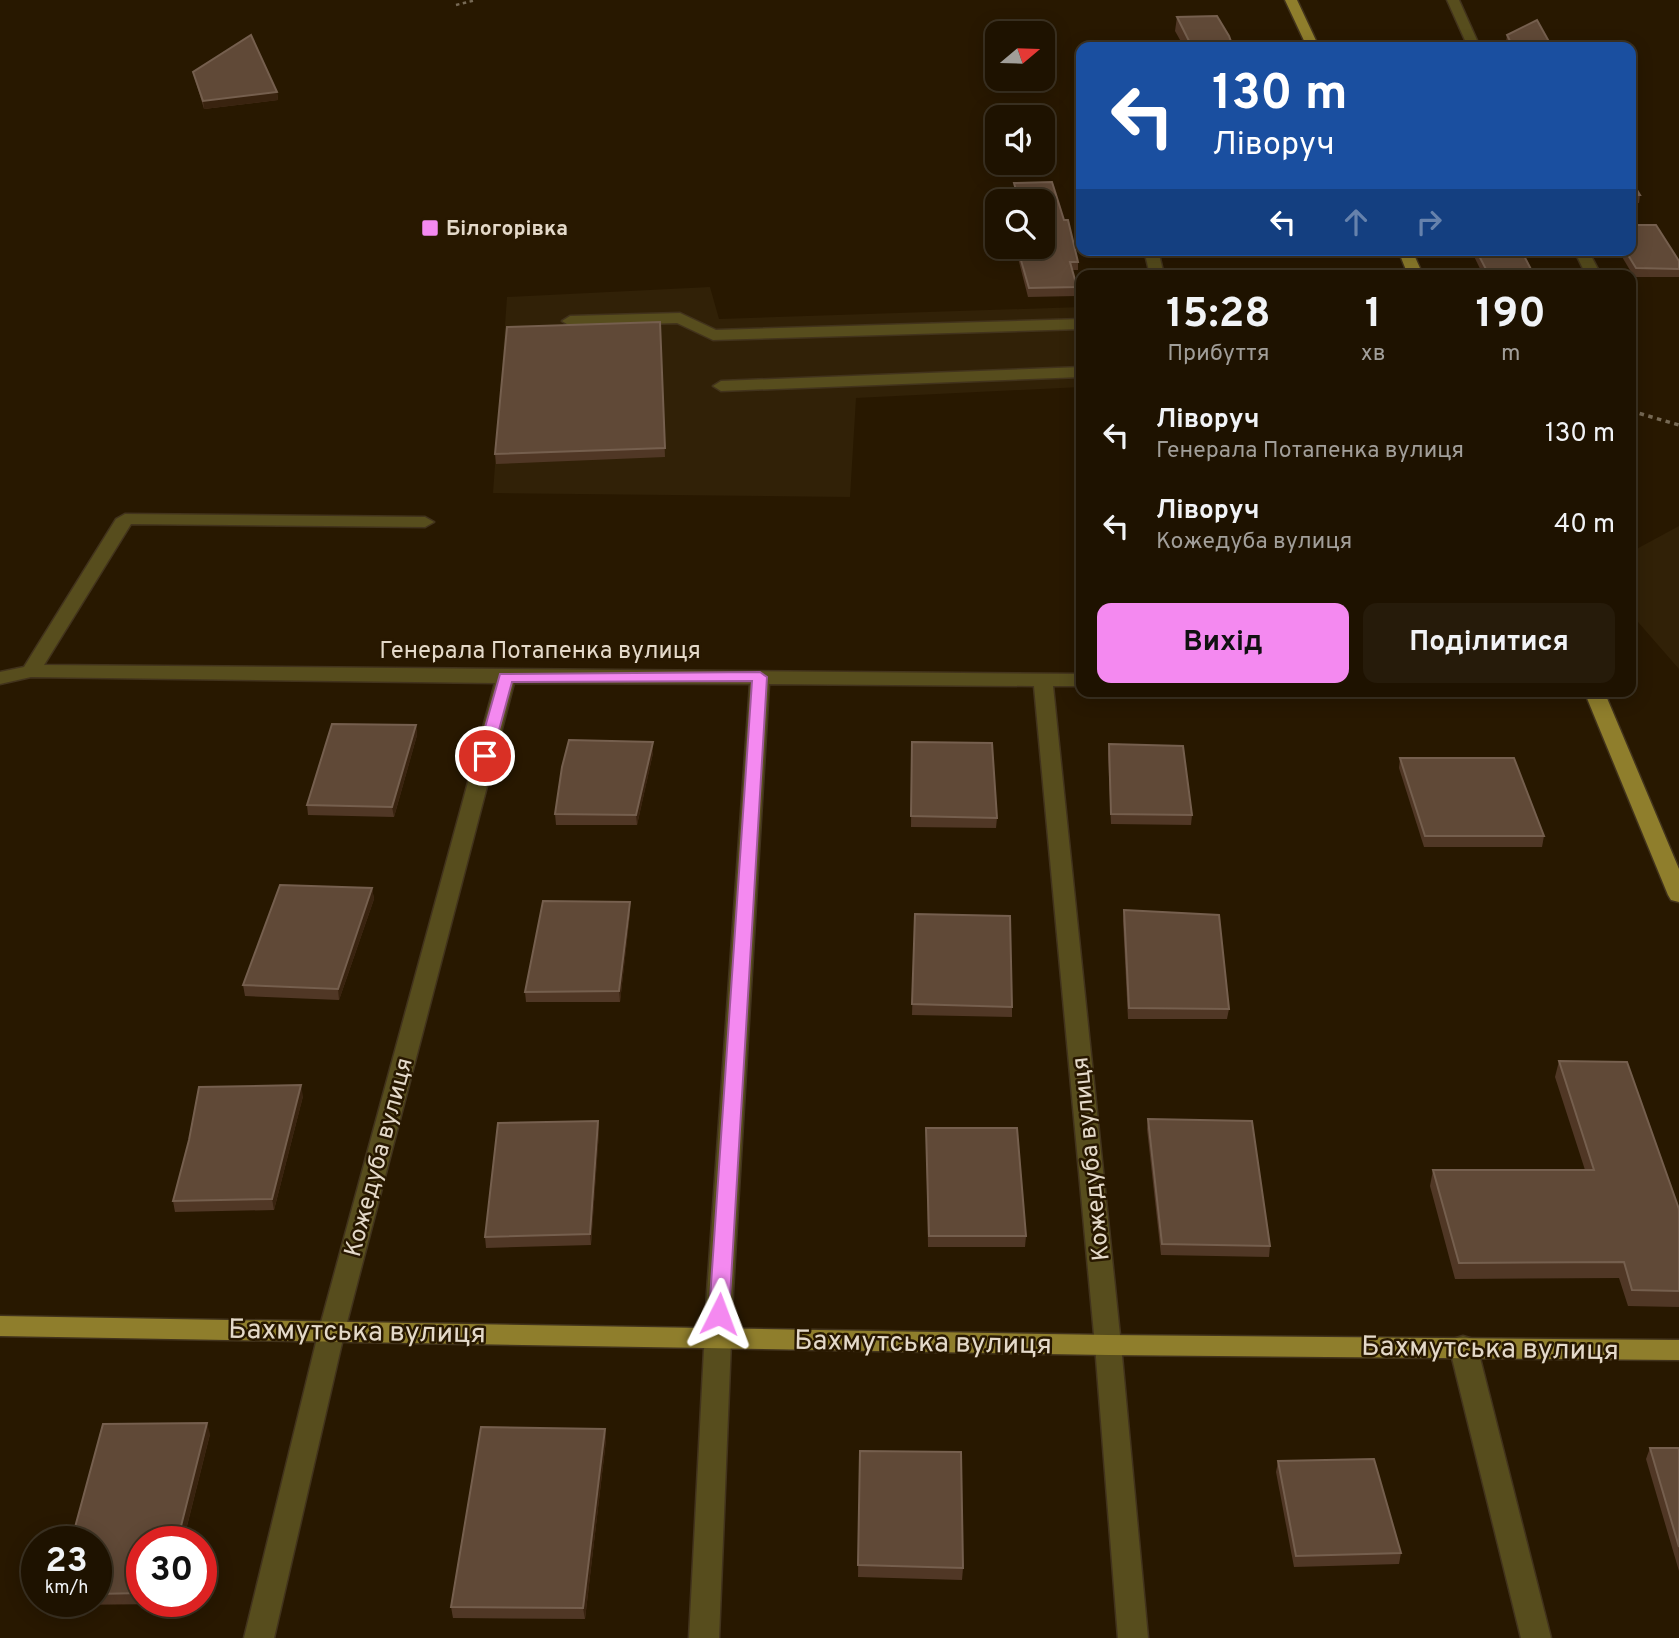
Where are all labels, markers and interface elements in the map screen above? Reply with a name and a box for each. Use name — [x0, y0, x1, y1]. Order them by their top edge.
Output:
north arrow — [985, 21, 1055, 91]
map controls — [985, 21, 1055, 259]
text: 130 m — [1212, 65, 1348, 127]
icon: left — [1097, 70, 1188, 161]
button: sound — [985, 105, 1055, 175]
text: Ліворуч — [1212, 126, 1335, 166]
button: search — [985, 189, 1055, 259]
icon: left — [1264, 203, 1302, 241]
icon: ahead — [1337, 203, 1375, 241]
icon: right — [1410, 203, 1448, 241]
place label: Білогорівка — [446, 216, 568, 243]
marker: Білогорівка — [420, 218, 440, 238]
text: 15:28 — [1166, 289, 1271, 342]
text: 1 — [1365, 289, 1382, 342]
text: 190 — [1476, 289, 1546, 342]
text: Прибуття — [1167, 340, 1270, 369]
text: хв — [1361, 340, 1386, 369]
text: m — [1501, 340, 1521, 369]
text: Ліворуч — [1156, 404, 1259, 437]
icon: left — [1097, 416, 1135, 454]
text: 130 m — [1545, 418, 1615, 451]
text: Генерала Потапенка вулиця — [1156, 437, 1464, 466]
text: Ліворуч — [1156, 495, 1259, 528]
icon: left — [1097, 507, 1135, 545]
text: 40 m — [1554, 509, 1615, 542]
text: Кожедуба вулиця — [1156, 528, 1352, 557]
button: Вихід — [1097, 603, 1349, 683]
button: Поділитися — [1363, 603, 1615, 683]
street label: Генерала Потапенка вулиця — [379, 637, 701, 667]
pin — [455, 726, 515, 786]
icon: arrive — [466, 737, 504, 775]
street label: Кожедуба вулиця — [339, 1055, 421, 1260]
street label: Кожедуба вулиця — [1066, 1055, 1118, 1262]
position arrow — [682, 1277, 756, 1351]
street label: Бахмутська вулиця — [228, 1313, 486, 1353]
street label: Бахмутська вулиця — [794, 1324, 1052, 1364]
street label: Бахмутська вулиця — [1361, 1330, 1619, 1370]
speed limit sign: 30 — [126, 1526, 217, 1617]
text: 23 — [45, 1540, 88, 1584]
text: km/h — [45, 1577, 88, 1600]

